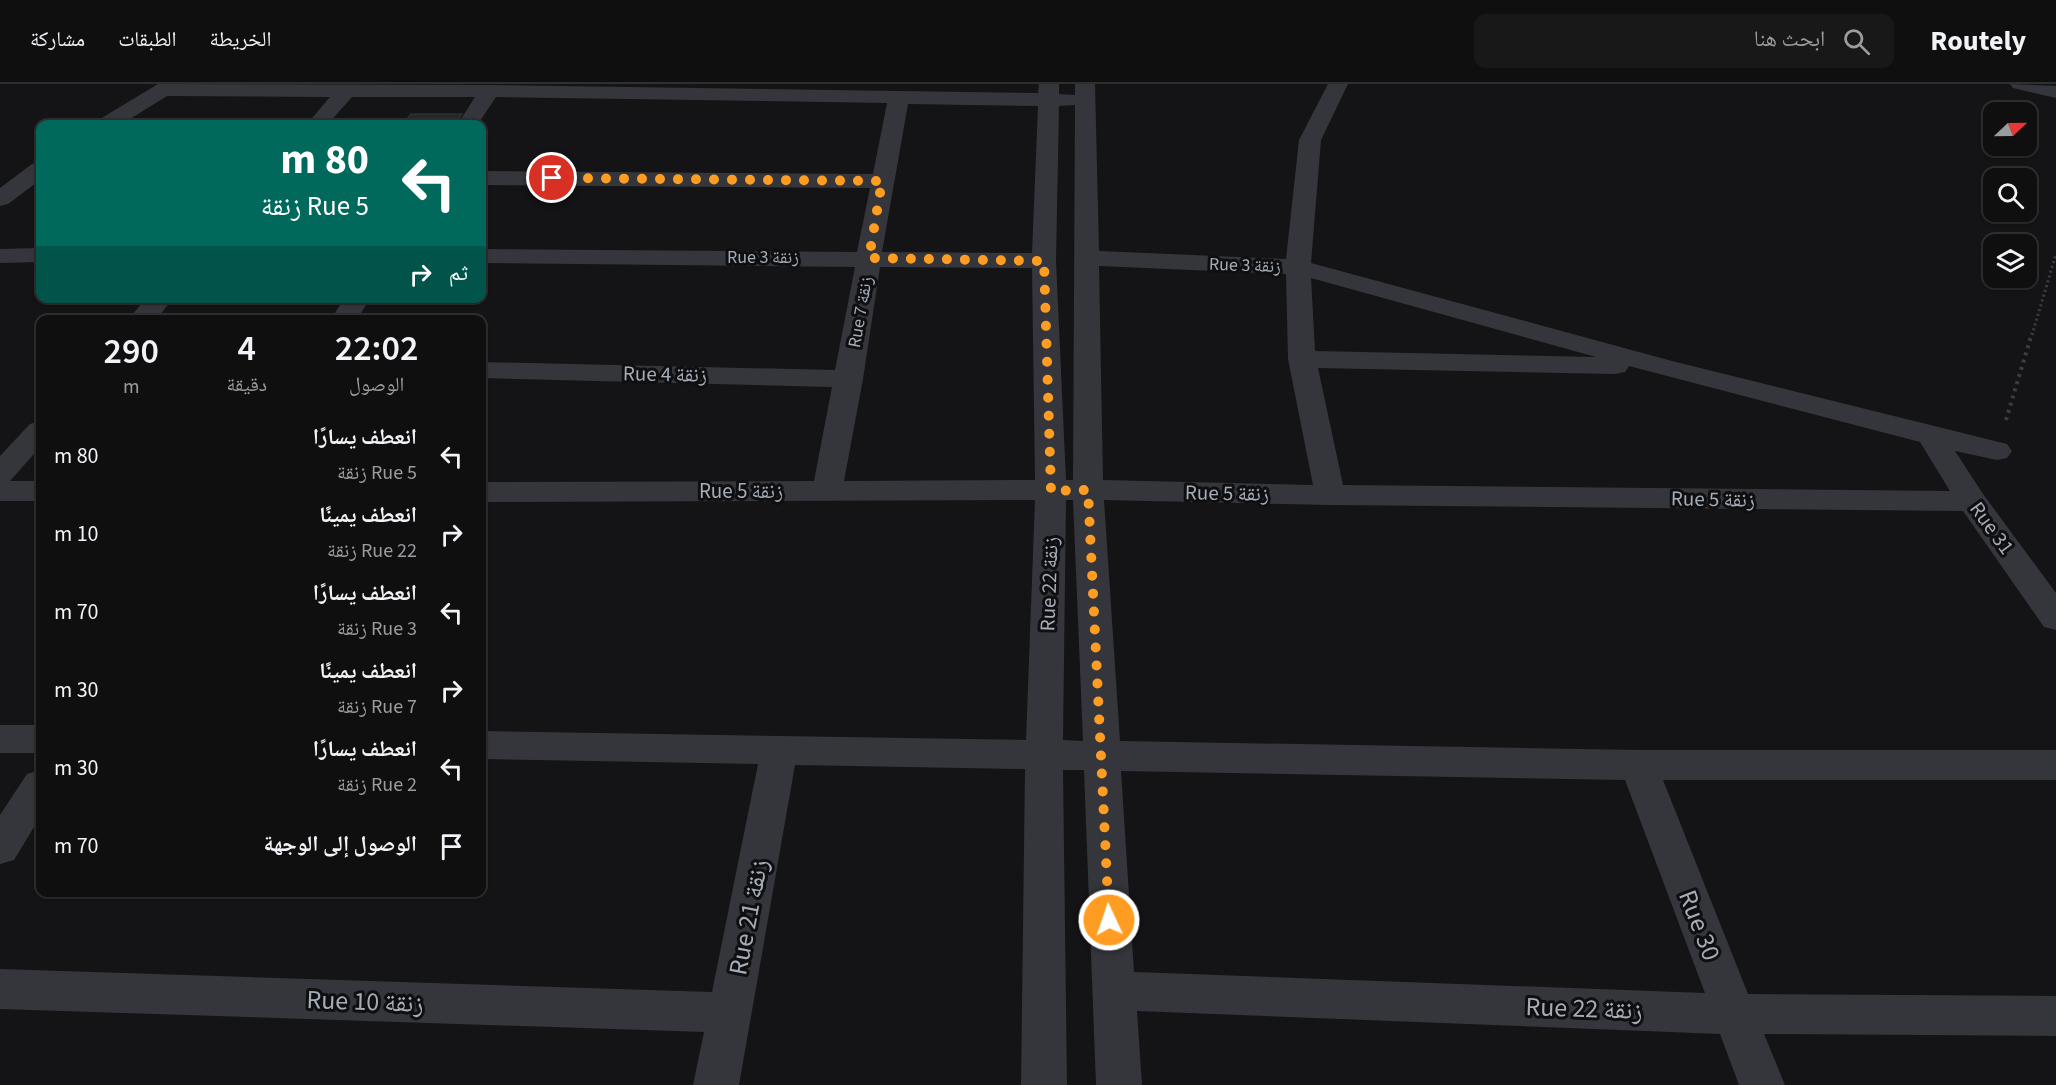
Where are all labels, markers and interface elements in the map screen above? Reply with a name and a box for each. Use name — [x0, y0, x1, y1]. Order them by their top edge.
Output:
search box — [1474, 14, 1894, 68]
text: Routely — [1930, 21, 2026, 61]
text: ابحث هنا — [1754, 23, 1825, 55]
text: مشاركة — [30, 24, 85, 54]
text: الطبقات — [118, 24, 177, 54]
text: الخريطة — [210, 24, 271, 54]
icon: search — [1840, 25, 1873, 58]
north arrow — [1983, 102, 2037, 156]
map controls — [1983, 102, 2037, 288]
text: 80 m — [280, 130, 369, 190]
icon: left — [390, 144, 468, 222]
pin — [526, 152, 577, 203]
icon: arrive — [535, 161, 568, 194]
button: search — [1983, 168, 2037, 222]
text: Rue 5 زنقة — [261, 187, 369, 226]
button: layers — [1983, 234, 2037, 288]
street label: Rue 3 زنقة — [727, 245, 799, 270]
street label: Rue 3 زنقة — [1209, 252, 1282, 279]
text: ثم — [449, 257, 468, 289]
icon: right — [404, 258, 437, 291]
street label: Rue 7 زنقة — [842, 274, 879, 350]
text: 4 — [238, 323, 256, 374]
text: 22:02 — [335, 323, 418, 374]
text: 290 — [104, 326, 159, 377]
street label: Rue 4 زنقة — [623, 358, 707, 390]
text: دقيقة — [226, 371, 267, 399]
text: الوصول — [349, 371, 404, 399]
text: m — [123, 373, 140, 401]
text: انعطف يسارًا — [313, 421, 417, 453]
text: 80 m — [54, 440, 99, 472]
icon: left — [435, 440, 468, 473]
text: Rue 5 زنقة — [337, 459, 417, 487]
street label: Rue 5 زنقة — [699, 476, 783, 506]
street label: Rue 5 زنقة — [1185, 477, 1269, 509]
street label: Rue 5 زنقة — [1671, 483, 1755, 515]
street label: Rue 31 — [1963, 495, 2021, 561]
text: انعطف يمينًا — [319, 499, 417, 531]
text: 10 m — [54, 518, 99, 550]
icon: right — [435, 518, 468, 551]
street label: Rue 22 زنقة — [1032, 536, 1066, 632]
text: Rue 22 زنقة — [327, 537, 417, 565]
text: انعطف يسارًا — [313, 577, 417, 609]
text: 70 m — [54, 596, 99, 628]
icon: left — [435, 596, 468, 629]
text: Rue 3 زنقة — [337, 615, 417, 643]
text: انعطف يمينًا — [319, 655, 417, 687]
text: 30 m — [54, 674, 99, 706]
icon: right — [435, 674, 468, 707]
text: Rue 7 زنقة — [337, 693, 417, 721]
text: انعطف يسارًا — [313, 733, 417, 765]
text: 30 m — [54, 752, 99, 784]
icon: left — [435, 752, 468, 785]
text: Rue 2 زنقة — [337, 771, 417, 799]
text: الوصول إلى الوجهة — [264, 828, 417, 860]
text: 70 m — [54, 830, 99, 862]
icon: arrive — [435, 830, 468, 863]
street label: Rue 21 زنقة — [719, 856, 778, 978]
street label: Rue 30 — [1669, 885, 1730, 966]
position arrow — [1077, 888, 1141, 952]
street label: Rue 10 زنقة — [306, 981, 424, 1022]
street label: Rue 22 زنقة — [1525, 988, 1643, 1029]

